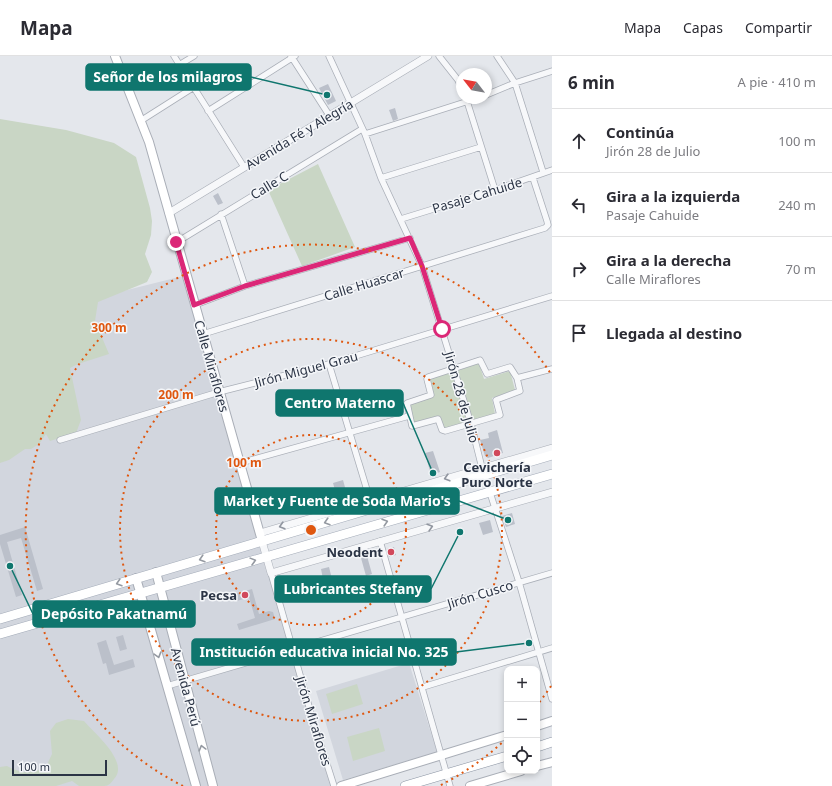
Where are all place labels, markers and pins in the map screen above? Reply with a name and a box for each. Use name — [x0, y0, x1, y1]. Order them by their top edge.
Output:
callout: Señor de los milagros — [86, 64, 251, 90]
callout: Centro Materno — [276, 390, 403, 416]
marker: Cevichería Puro Norte — [492, 448, 502, 458]
place label: Cevichería Puro Norte — [461, 458, 533, 491]
callout: Market y Fuente de Soda Mario's — [215, 488, 459, 514]
centre of rings — [304, 523, 318, 537]
place label: Neodent — [326, 543, 383, 561]
marker: Neodent — [386, 547, 396, 557]
callout: Lubricantes Stefany — [275, 576, 431, 602]
place label: Pecsa — [200, 586, 237, 604]
marker: Pecsa — [240, 590, 250, 600]
callout: Depósito Pakatnamú — [33, 601, 195, 627]
callout: Institución educativa inicial No. 325 — [192, 639, 456, 665]

